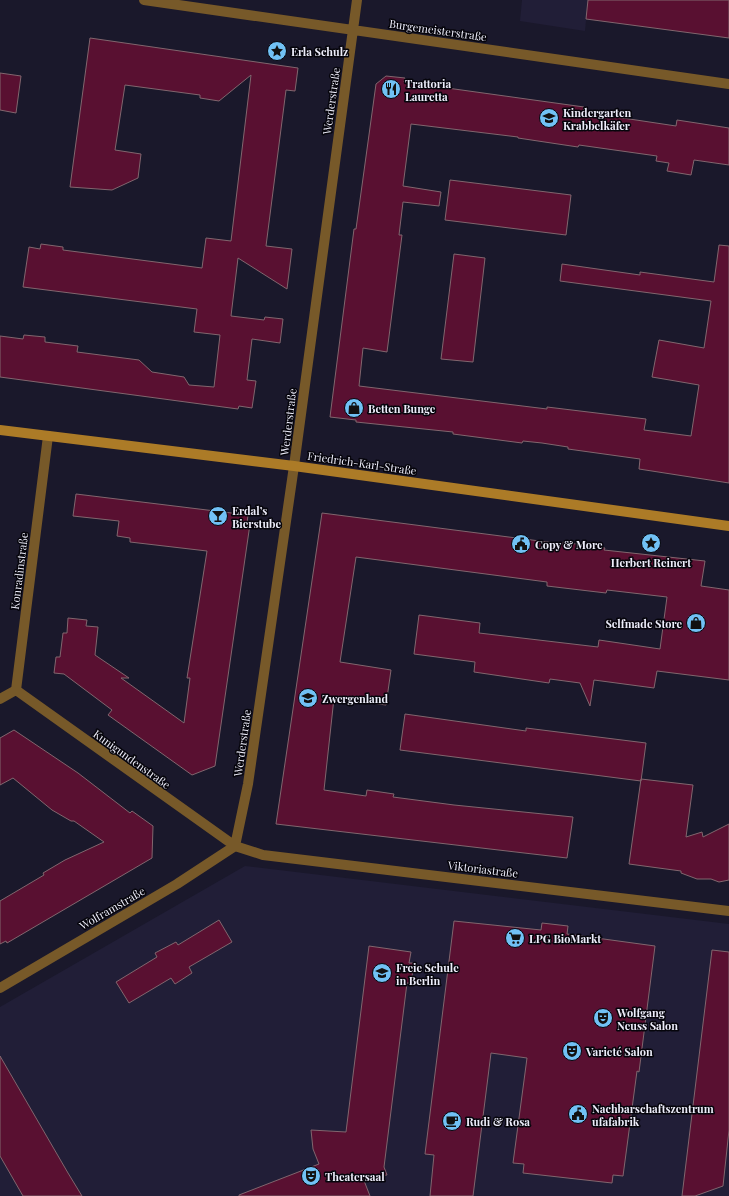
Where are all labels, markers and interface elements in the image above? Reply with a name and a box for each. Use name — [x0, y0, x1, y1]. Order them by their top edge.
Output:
street label: Burgemeisterstraße — [388, 16, 488, 44]
place icon: Erla Schulz — [266, 40, 288, 62]
place label: Erla Schulz — [291, 44, 348, 59]
street label: Werderstraße — [319, 66, 343, 136]
place label: Trattoria Lauretta — [405, 76, 451, 104]
restaurant icon: Trattoria Lauretta — [380, 78, 402, 100]
place label: Kindergarten Krabbelkäfer — [563, 105, 631, 133]
school or university icon: Kindergarten Krabbelkäfer — [538, 107, 560, 129]
street label: Werderstraße — [276, 387, 300, 457]
shop icon: Betten Bunge — [343, 397, 365, 419]
place label: Betten Bunge — [368, 401, 436, 416]
street label: Friedrich-Karl-Straße — [307, 448, 418, 478]
place label: Erdal’s Bierstube — [232, 503, 282, 531]
bar icon: Erdal’s Bierstube — [207, 505, 229, 527]
street label: Konradinstraße — [7, 531, 31, 610]
place icon: Herbert Reinert — [640, 532, 662, 554]
public building icon: Copy & More — [510, 533, 532, 555]
place label: Copy & More — [535, 537, 603, 552]
place label: Herbert Reinert — [611, 555, 691, 570]
shop icon: Selfmade Store — [685, 612, 707, 634]
place label: Selfmade Store — [605, 616, 682, 631]
school or university icon: Zwergenland — [297, 687, 319, 709]
place label: Zwergenland — [322, 691, 389, 706]
street label: Werderstraße — [230, 708, 254, 778]
street label: Kunigundenstraße — [90, 726, 174, 792]
street label: Viktoriastraße — [446, 857, 519, 881]
street label: Wolframstraße — [76, 883, 148, 933]
supermarket icon: LPG BioMarkt — [504, 927, 526, 949]
place label: LPG BioMarkt — [529, 931, 601, 946]
place label: Freie Schule in Berlin — [396, 960, 459, 988]
school or university icon: Freie Schule in Berlin — [371, 962, 393, 984]
place label: Wolfgang Neuss Salon — [616, 1005, 678, 1033]
theatre icon: Wolfgang Neuss Salon — [592, 1007, 614, 1029]
theatre icon: Varieté Salon — [561, 1040, 583, 1062]
place label: Varieté Salon — [585, 1044, 653, 1059]
place label: Nachbarschaftszentrum ufafabrik — [592, 1101, 714, 1129]
public building icon: Nachbarschaftszentrum ufafabrik — [567, 1103, 589, 1125]
cafe icon: Rudi & Rosa — [441, 1110, 463, 1132]
place label: Rudi & Rosa — [466, 1114, 530, 1129]
theatre icon: Theatersaal — [300, 1165, 322, 1187]
place label: Theatersaal — [325, 1169, 385, 1184]

